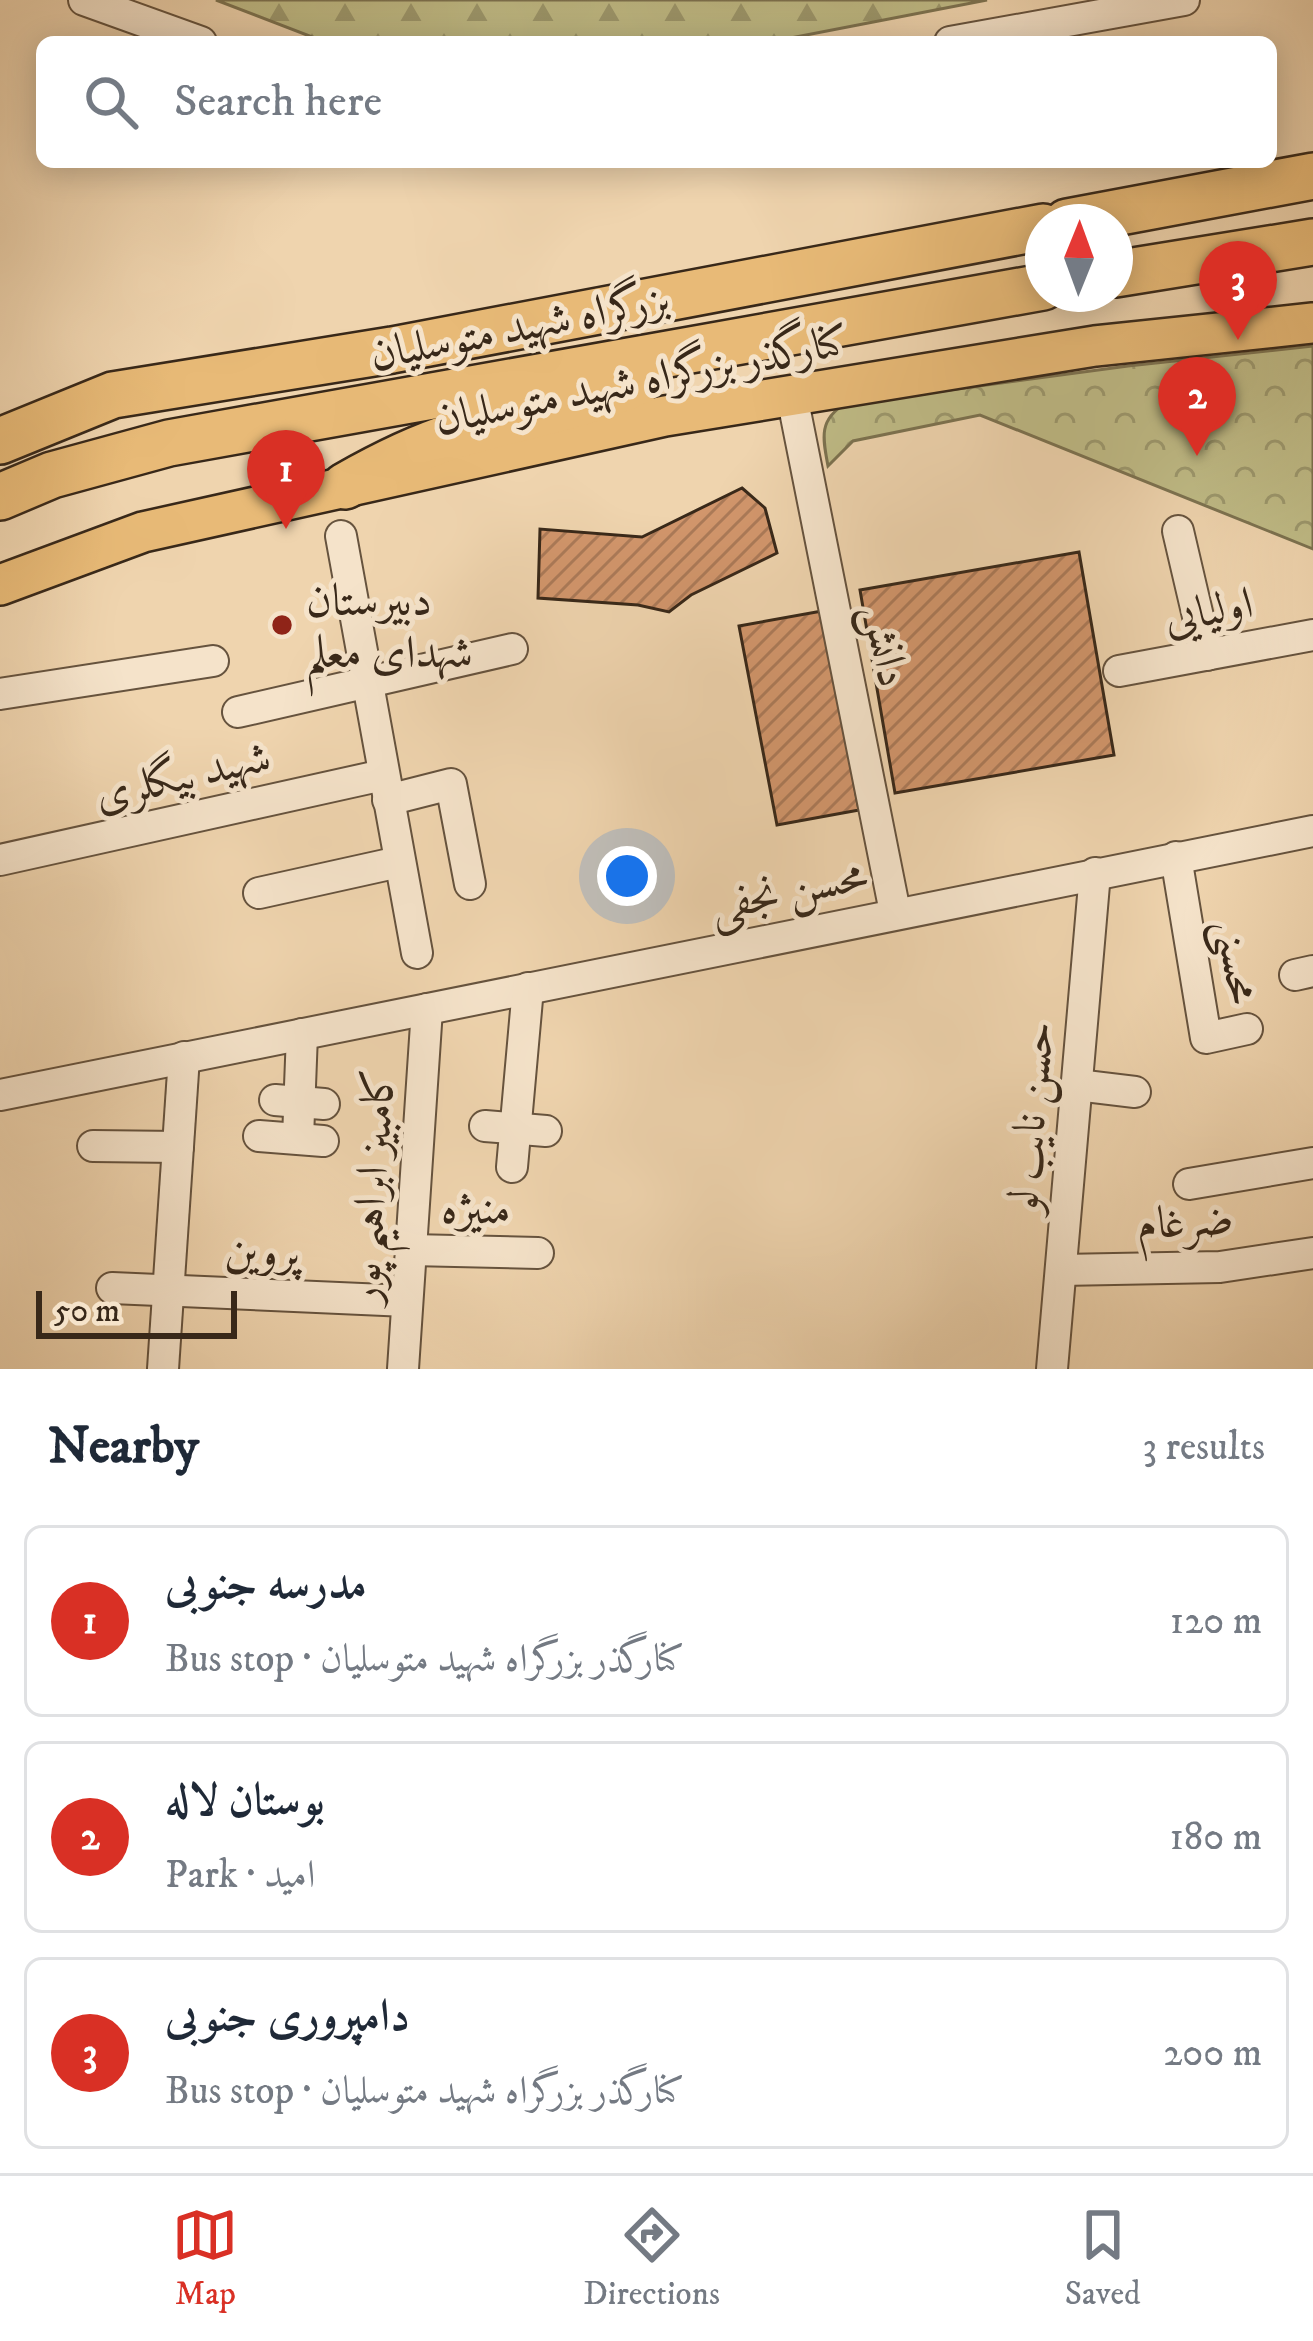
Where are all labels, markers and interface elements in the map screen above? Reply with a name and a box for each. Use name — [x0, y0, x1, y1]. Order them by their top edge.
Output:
search box — [36, 36, 1277, 168]
icon: search — [78, 69, 144, 135]
text: Search here — [174, 74, 382, 130]
north arrow — [1025, 204, 1133, 312]
pin: 3 — [1199, 241, 1277, 340]
street label: بزرگراه شهید متوسلیان — [365, 269, 674, 384]
street label: کنارگذر بزرگراه شهید متوسلیان — [429, 307, 853, 449]
pin: 2 — [1158, 357, 1236, 456]
pin: 1 — [247, 430, 325, 529]
place label: دبیرستان شهدای معلم — [306, 574, 473, 697]
street label: اولیایی — [1159, 576, 1258, 648]
street label: دانش — [849, 599, 920, 692]
marker: دبیرستان شهدای معلم — [269, 612, 295, 638]
street label: شهید بیگلری — [89, 728, 276, 824]
your location — [597, 846, 657, 906]
street label: محسن نجفی — [705, 848, 873, 938]
street label: محسنی — [1199, 915, 1271, 1009]
street label: حسن نایب لو — [995, 1019, 1068, 1219]
street label: کامبیز ابراهیم پور — [337, 1067, 423, 1311]
street label: منیژه — [441, 1181, 511, 1239]
street label: ضرغام — [1135, 1192, 1236, 1262]
street label: پروین — [223, 1224, 304, 1282]
scale bar — [36, 1285, 237, 1338]
text: 50 m — [54, 1291, 120, 1332]
text: Nearby — [48, 1415, 199, 1479]
text: 3 results — [1142, 1423, 1265, 1472]
text: مدرسه جنوبی — [165, 1557, 367, 1613]
text: 1 — [83, 1597, 97, 1646]
text: 120 m — [1170, 1597, 1262, 1646]
text: Bus stop · کنارگذر بزرگراه شهید متوسلیان — [165, 1635, 684, 1684]
text: بوستان لاله — [165, 1773, 325, 1829]
text: 2 — [80, 1813, 100, 1862]
text: 180 m — [1170, 1813, 1262, 1862]
text: Park · امید — [165, 1851, 316, 1900]
text: دامپروری جنوبی — [165, 1989, 410, 2045]
text: 3 — [83, 2029, 97, 2078]
text: 200 m — [1163, 2029, 1262, 2078]
text: Bus stop · کنارگذر بزرگراه شهید متوسلیان — [165, 2067, 684, 2116]
tab: Map — [172, 2202, 238, 2315]
tab: Directions — [583, 2202, 720, 2315]
tab: Saved — [1065, 2202, 1141, 2315]

